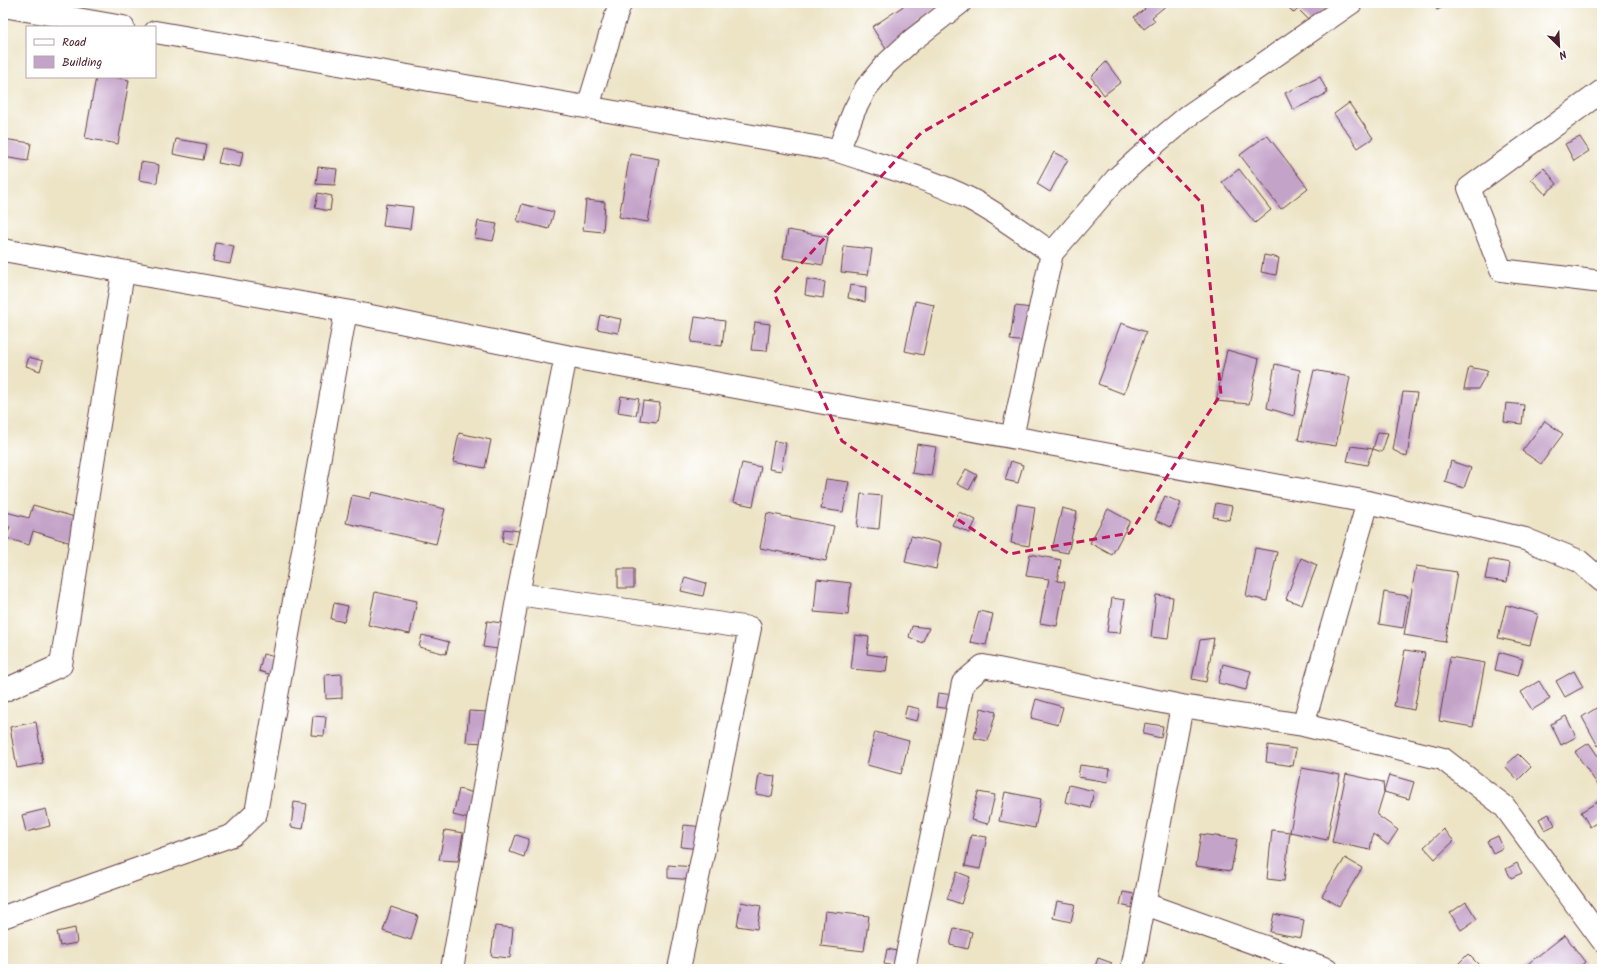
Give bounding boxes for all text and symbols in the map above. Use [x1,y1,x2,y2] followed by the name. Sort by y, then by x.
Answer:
[26,26,156,78] legend
[1539,26,1579,66] north arrow
[62,33,87,52] text: Road
[1556,45,1569,64] text: N
[62,53,102,72] text: Building

